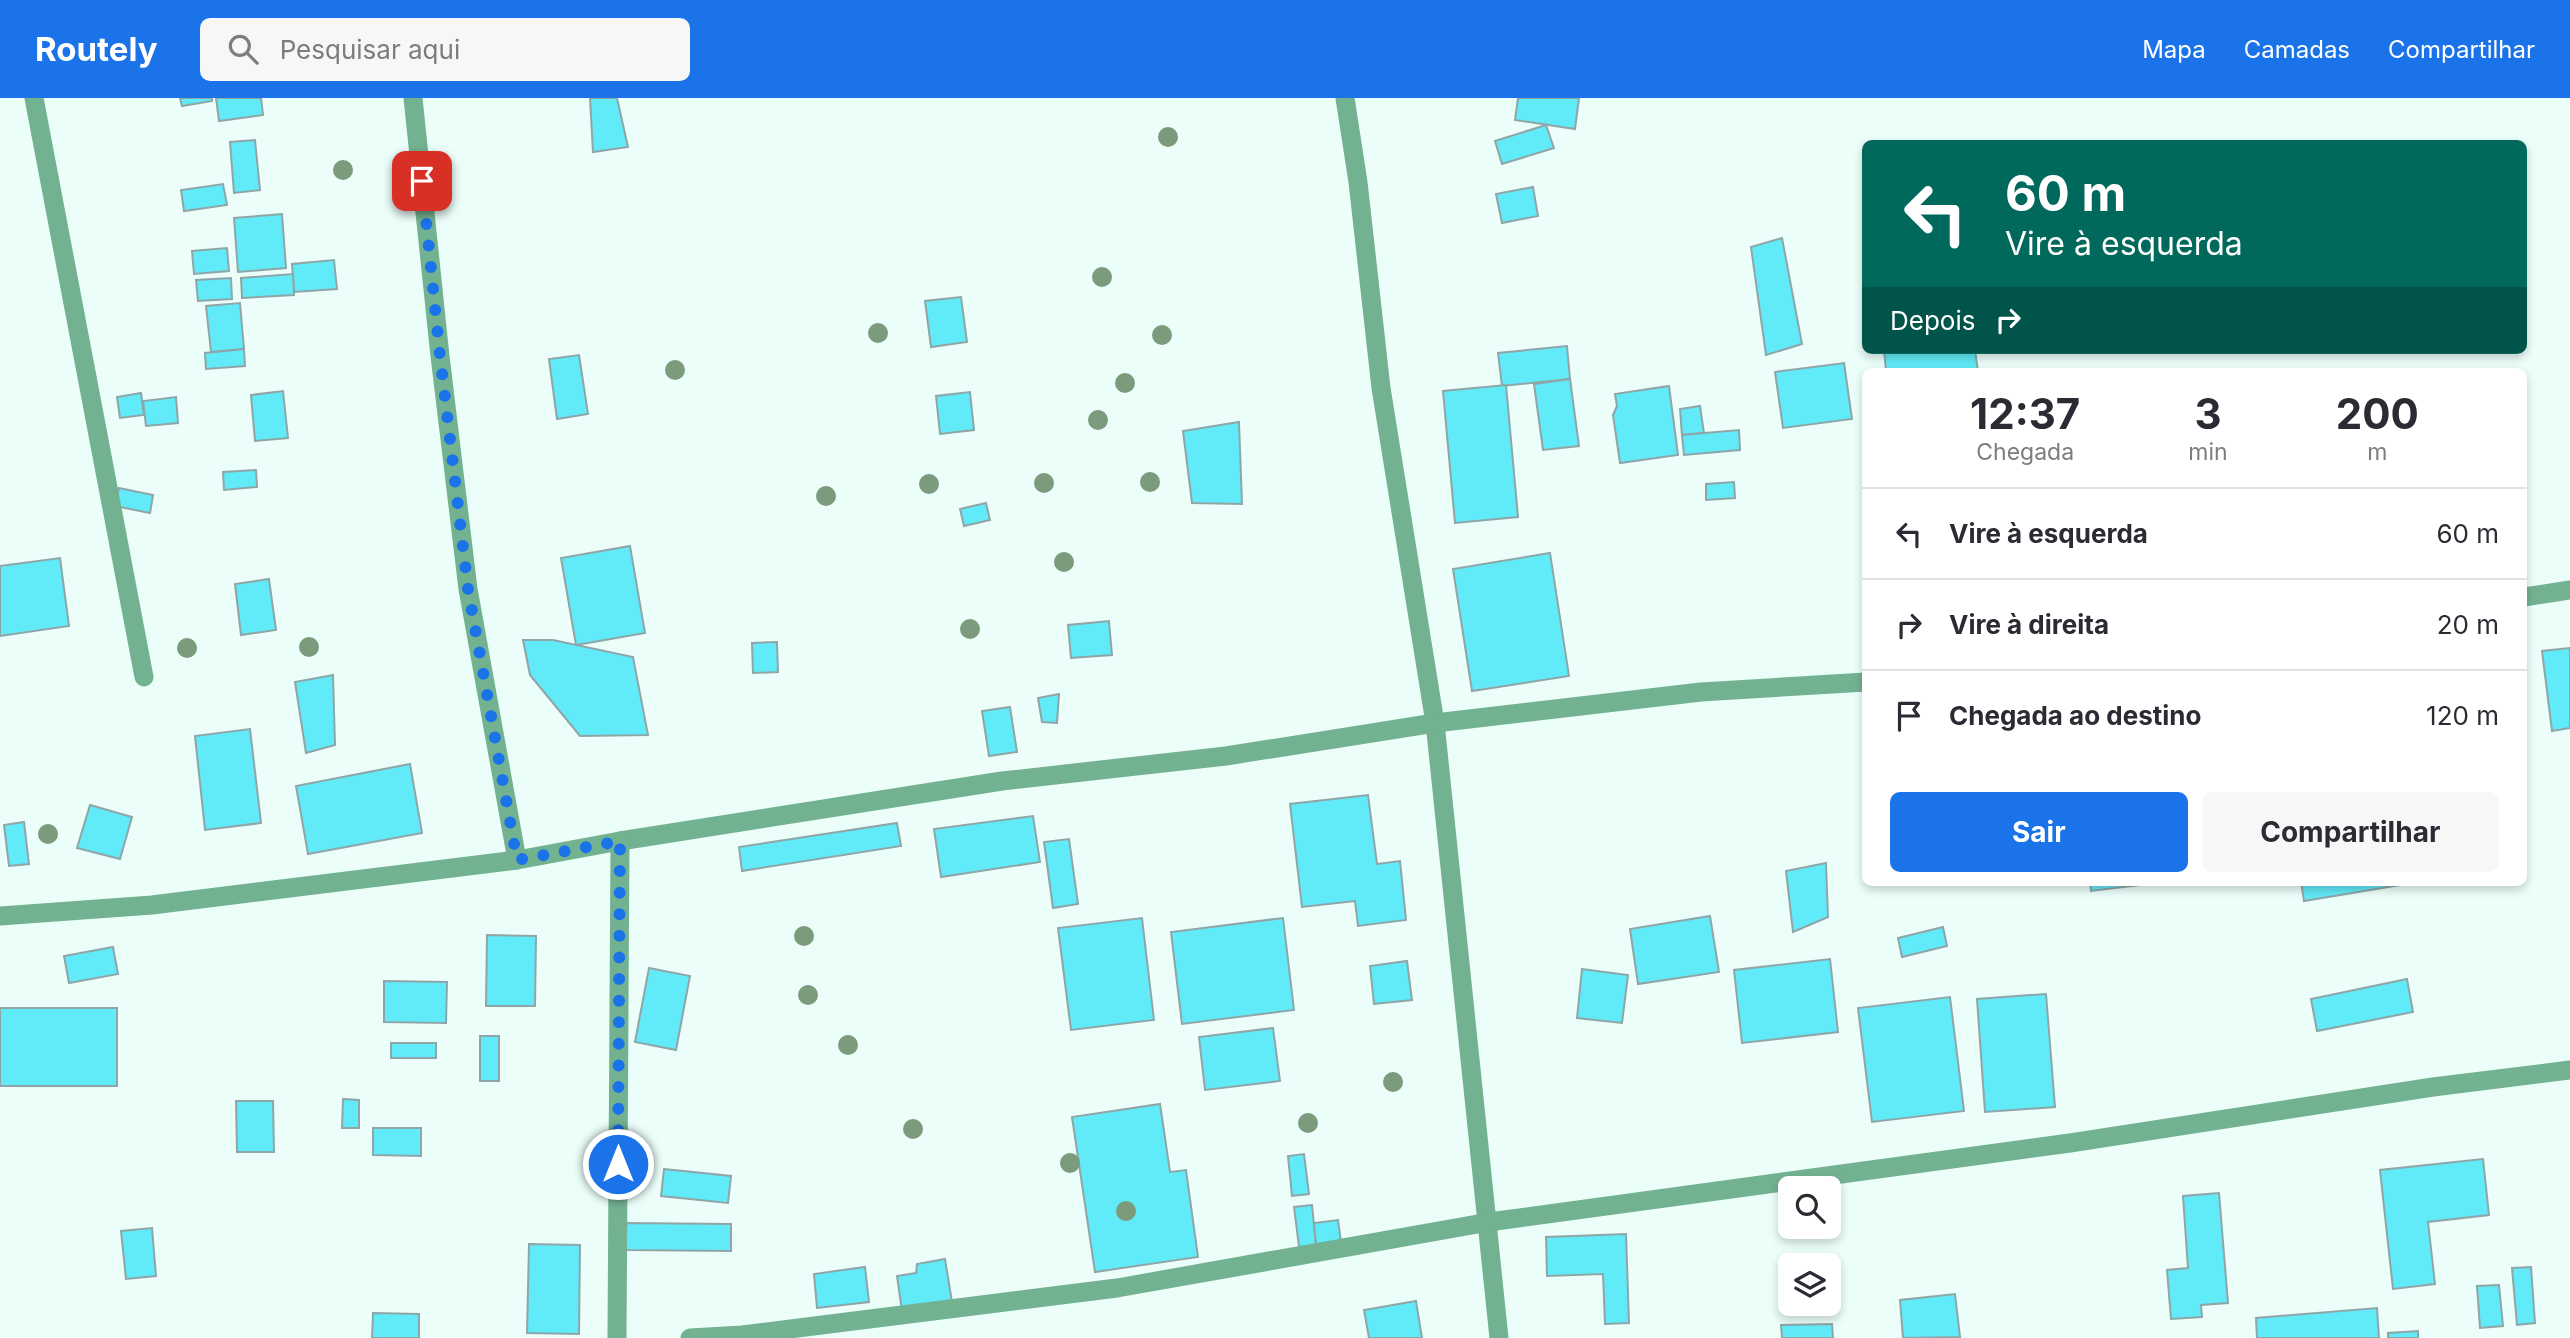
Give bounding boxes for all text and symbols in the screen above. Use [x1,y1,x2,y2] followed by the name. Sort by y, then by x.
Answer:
[200,18,690,81] search box
[35,29,158,69] text: Routely
[224,30,262,68] icon: search
[280,34,460,65] text: Pesquisar aqui
[2142,35,2206,64] text: Mapa
[2244,35,2350,64] text: Camadas
[2388,35,2535,64] text: Compartilhar
[392,151,452,211] pin
[403,162,441,200] icon: arrive
[2005,164,2126,223] text: 60 m
[1890,168,1981,259] icon: left
[2005,224,2243,263] text: Vire à esquerda
[1989,301,2027,339] icon: right
[1890,305,1975,336] text: Depois
[1970,388,2080,439] text: 12:37
[2194,388,2222,439] text: 3
[2336,388,2419,439] text: 200
[1976,438,2074,466] text: Chegada
[2188,438,2228,466] text: min
[2367,438,2387,466] text: m
[1890,515,1928,553] icon: left
[1949,518,2148,549] text: Vire à esquerda
[2436,518,2499,549] text: 60 m
[1890,606,1928,644] icon: right
[1949,609,2109,640] text: Vire à direita
[2437,609,2499,640] text: 20 m
[1890,697,1928,735] icon: arrive
[1949,700,2201,731] text: Chegada ao destino
[2426,700,2499,731] text: 120 m
[1890,792,2188,872] button: Sair
[2202,792,2499,872] button: Compartilhar
[581,1127,655,1201] position arrow
[1778,1176,1841,1316] map controls
[1778,1176,1841,1239] button: search
[1778,1253,1841,1316] button: layers

